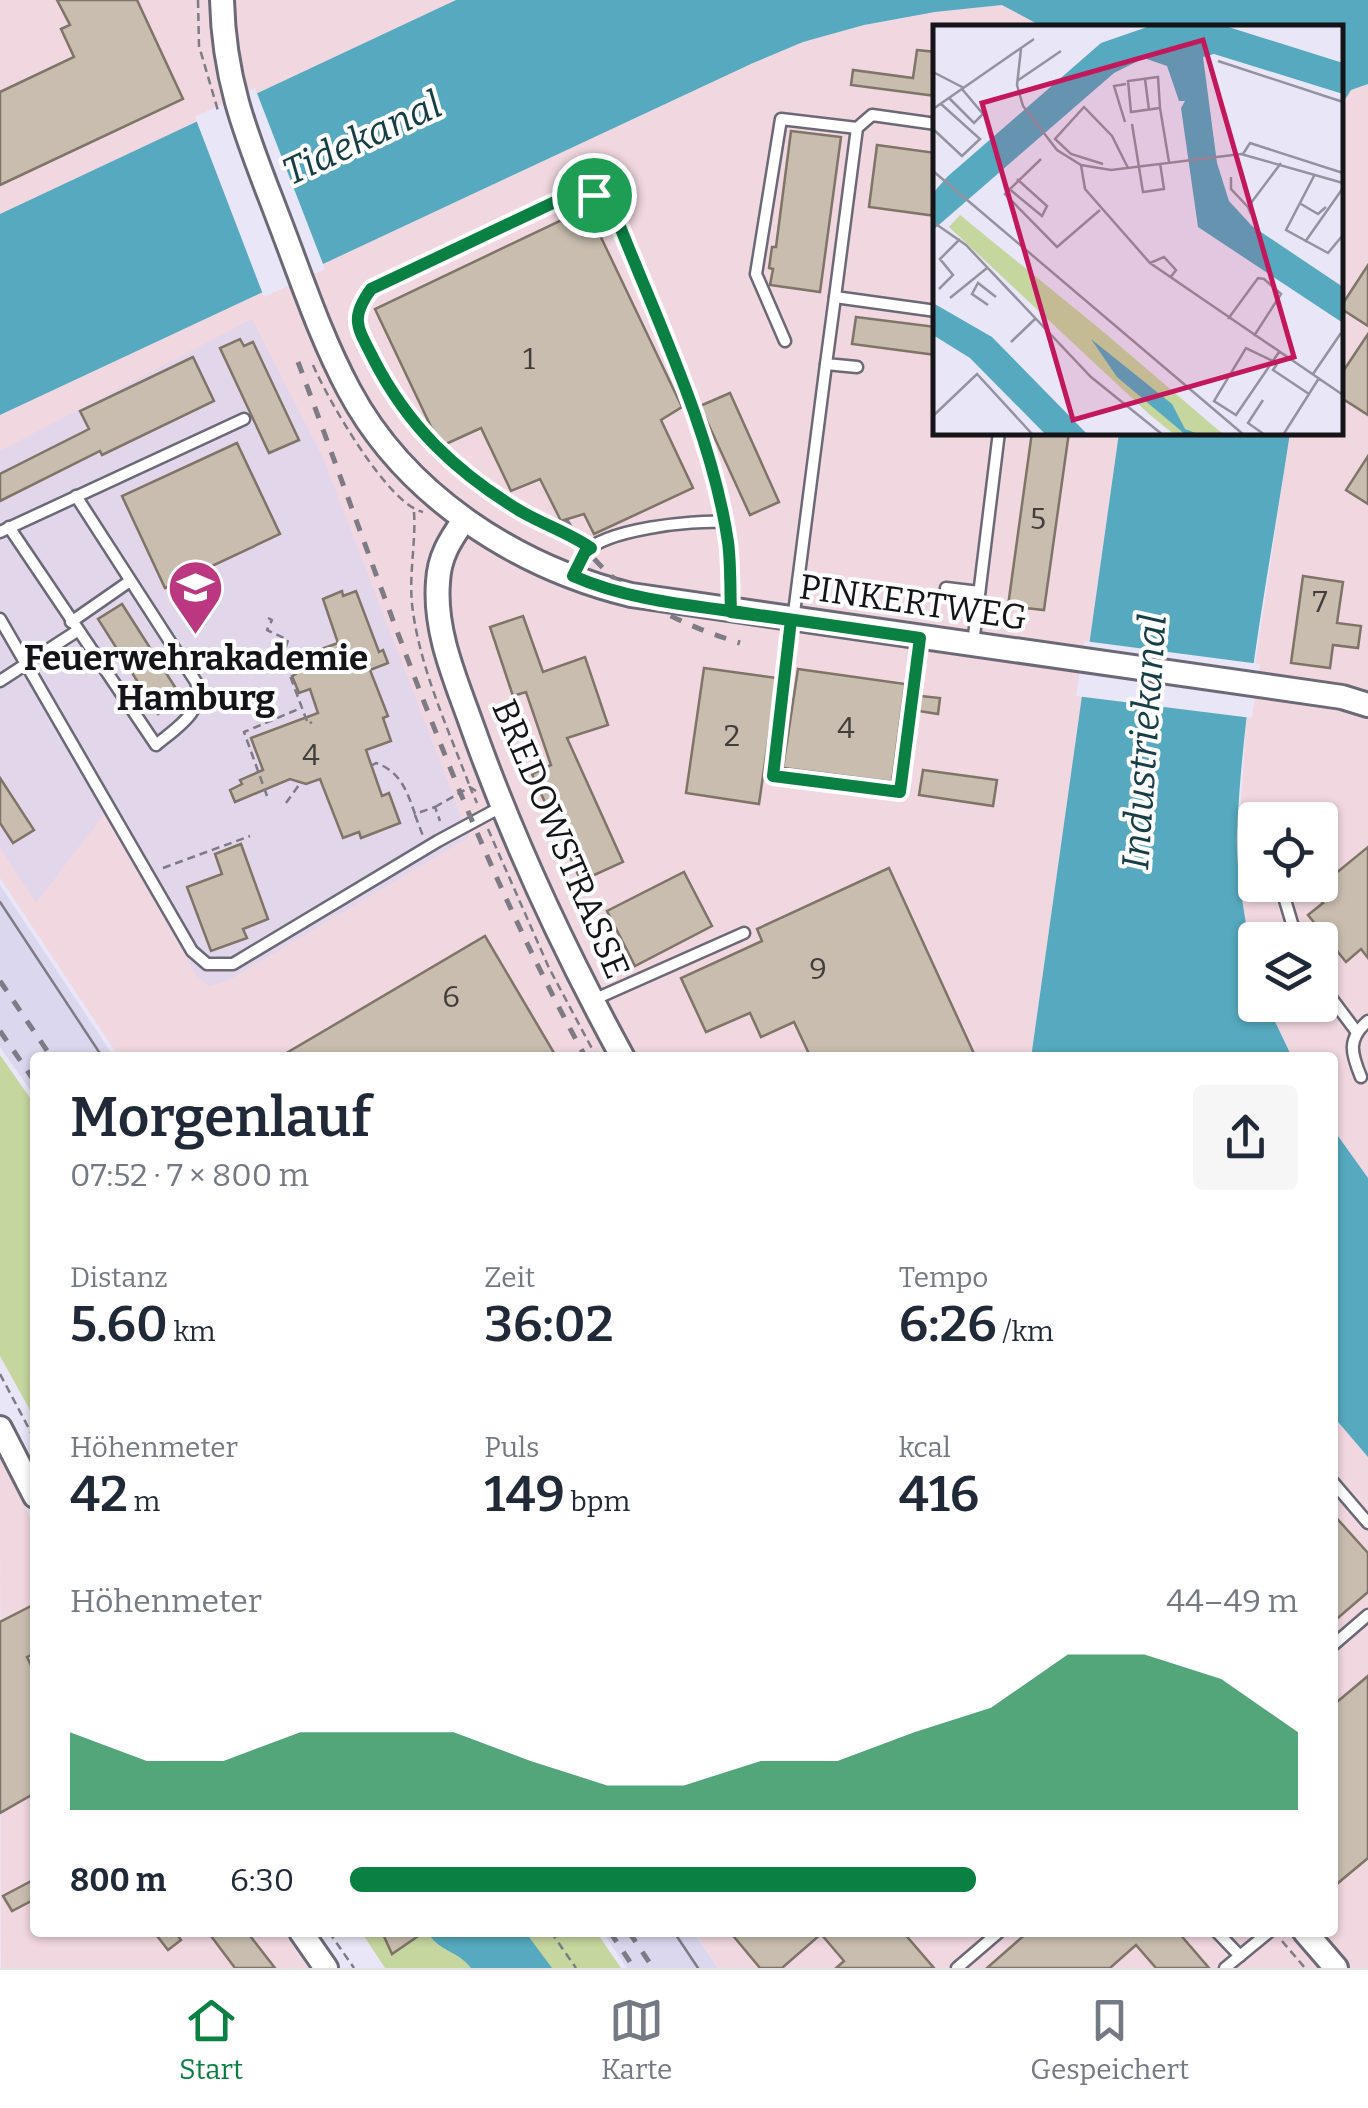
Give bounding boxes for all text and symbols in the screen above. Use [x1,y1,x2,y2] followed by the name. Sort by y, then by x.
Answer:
[933,25,1343,435] inset map
[275,81,449,195] water label: Tidekanal
[552,153,637,238] pin
[567,168,622,223] icon: arrive
[523,341,535,377] house number: 1
[1030,501,1046,537] house number: 5
[166,557,226,636] school or university icon: Feuerwehrakademie Hamburg
[797,565,1029,639] street label: PINKERTWEG
[1312,584,1328,620] house number: 7
[1112,613,1176,871] water label: Industriekanal
[24,637,368,719] place label: Feuerwehrakademie Hamburg
[483,693,639,985] street label: BREDOWSTRASSE
[837,710,855,746] house number: 4
[724,718,740,754] house number: 2
[302,737,320,773] house number: 4
[1238,802,1338,1022] map controls
[1238,802,1338,902] button: locate
[1238,922,1338,1022] button: layers
[809,951,827,987] house number: 9
[442,979,460,1015] house number: 6
[70,1085,371,1151] text: Morgenlauf
[1193,1085,1298,1190] button: share
[70,1156,309,1194] text: 07:52 · 7 × 800 m
[70,1261,168,1294] text: Distanz
[484,1261,535,1294] text: Zeit
[899,1261,988,1294] text: Tempo
[70,1294,168,1354] text: 5.60
[484,1294,614,1354] text: 36:02
[899,1294,997,1354] text: 6:26
[168,1315,216,1348] text: km
[997,1315,1054,1348] text: /km
[70,1431,238,1464] text: Höhenmeter
[484,1431,539,1464] text: Puls
[899,1431,951,1464] text: kcal
[70,1464,128,1524] text: 42
[484,1464,565,1524] text: 149
[899,1464,979,1524] text: 416
[128,1485,160,1518] text: m
[565,1485,630,1518] text: bpm
[70,1582,262,1620] text: Höhenmeter
[1166,1582,1298,1620] text: 44–49 m
[70,1861,166,1899] text: 800 m
[230,1861,294,1899] text: 6:30
[179,1993,243,2086] tab: Start
[601,1993,672,2086] tab: Karte
[1030,1993,1189,2086] tab: Gespeichert

